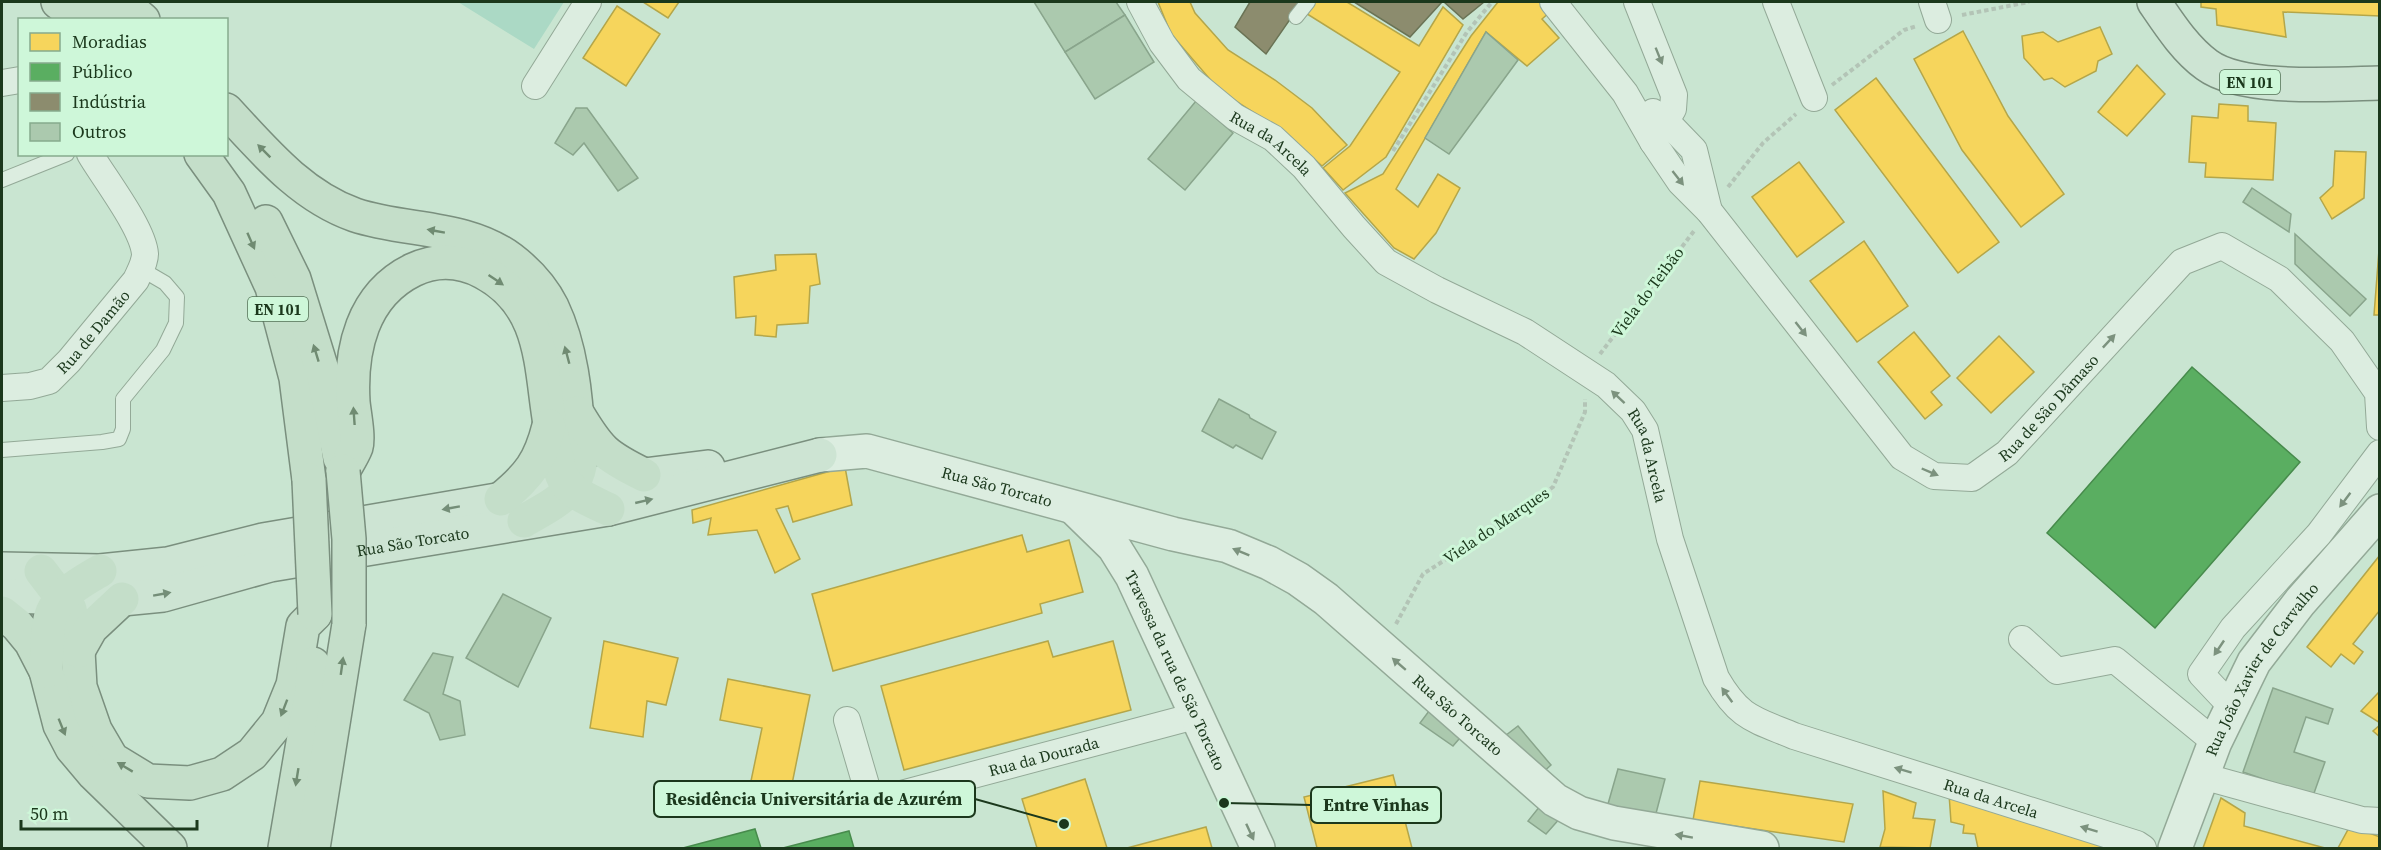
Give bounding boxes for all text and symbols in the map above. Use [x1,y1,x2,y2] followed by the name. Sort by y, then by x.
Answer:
[18,18,228,156] legend
[72,29,147,54] text: Moradias
[1654,47,1664,65] one-way arrow
[72,59,133,84] text: Público
[2220,70,2280,94] road number: EN 101
[72,89,147,114] text: Indústria
[1226,105,1318,181] street label: Rua da Arcela
[72,119,126,144] text: Outros
[257,143,271,158] one-way arrow
[1672,170,1684,186] one-way arrow
[426,226,445,235] one-way arrow
[247,232,256,250] one-way arrow
[1606,242,1689,342] street label: Viela do Teibão
[487,274,503,286] one-way arrow
[52,285,135,378] street label: Rua de Damão
[248,297,308,321] road number: EN 101
[1795,321,1808,337] one-way arrow
[2102,335,2116,349] one-way arrow
[311,343,320,361] one-way arrow
[562,346,571,364] one-way arrow
[1994,349,2104,467] street label: Rua de São Dâmaso
[1611,390,1626,404] one-way arrow
[1623,404,1672,505] street label: Rua da Arcela
[349,407,359,426] one-way arrow
[939,461,1055,512] street label: Rua São Torcato
[1922,467,1940,477] one-way arrow
[1439,481,1553,569] street label: Viela do Marques
[2339,492,2351,507] one-way arrow
[634,496,653,505] one-way arrow
[441,504,460,513] one-way arrow
[355,521,471,562] street label: Rua São Torcato
[1232,547,1250,556] one-way arrow
[1120,566,1232,774] street label: Travessa da rua de São Torcato
[2200,577,2324,759] street label: Rua João Xavier de Carvalho
[153,589,172,598] one-way arrow
[2213,640,2225,656] one-way arrow
[338,657,347,676] one-way arrow
[1392,658,1407,671] one-way arrow
[1408,669,1508,761] street label: Rua São Torcato
[1721,687,1733,703] one-way arrow
[279,699,289,717] one-way arrow
[57,718,67,736] one-way arrow
[986,731,1102,781] street label: Rua da Dourada
[117,761,134,772] one-way arrow
[1894,765,1912,775] one-way arrow
[293,767,302,786] one-way arrow
[1941,773,2042,824] street label: Rua da Arcela
[654,781,975,817] callout: Residência Universitária de Azurém
[666,786,962,811] text: Residência Universitária de Azurém
[1311,787,1441,823] callout: Entre Vinhas
[1323,792,1429,817] text: Entre Vinhas
[21,793,196,831] scale bar
[30,801,68,826] text: 50 m
[1245,823,1254,840] one-way arrow
[2080,823,2098,833] one-way arrow
[1674,831,1693,840] one-way arrow

